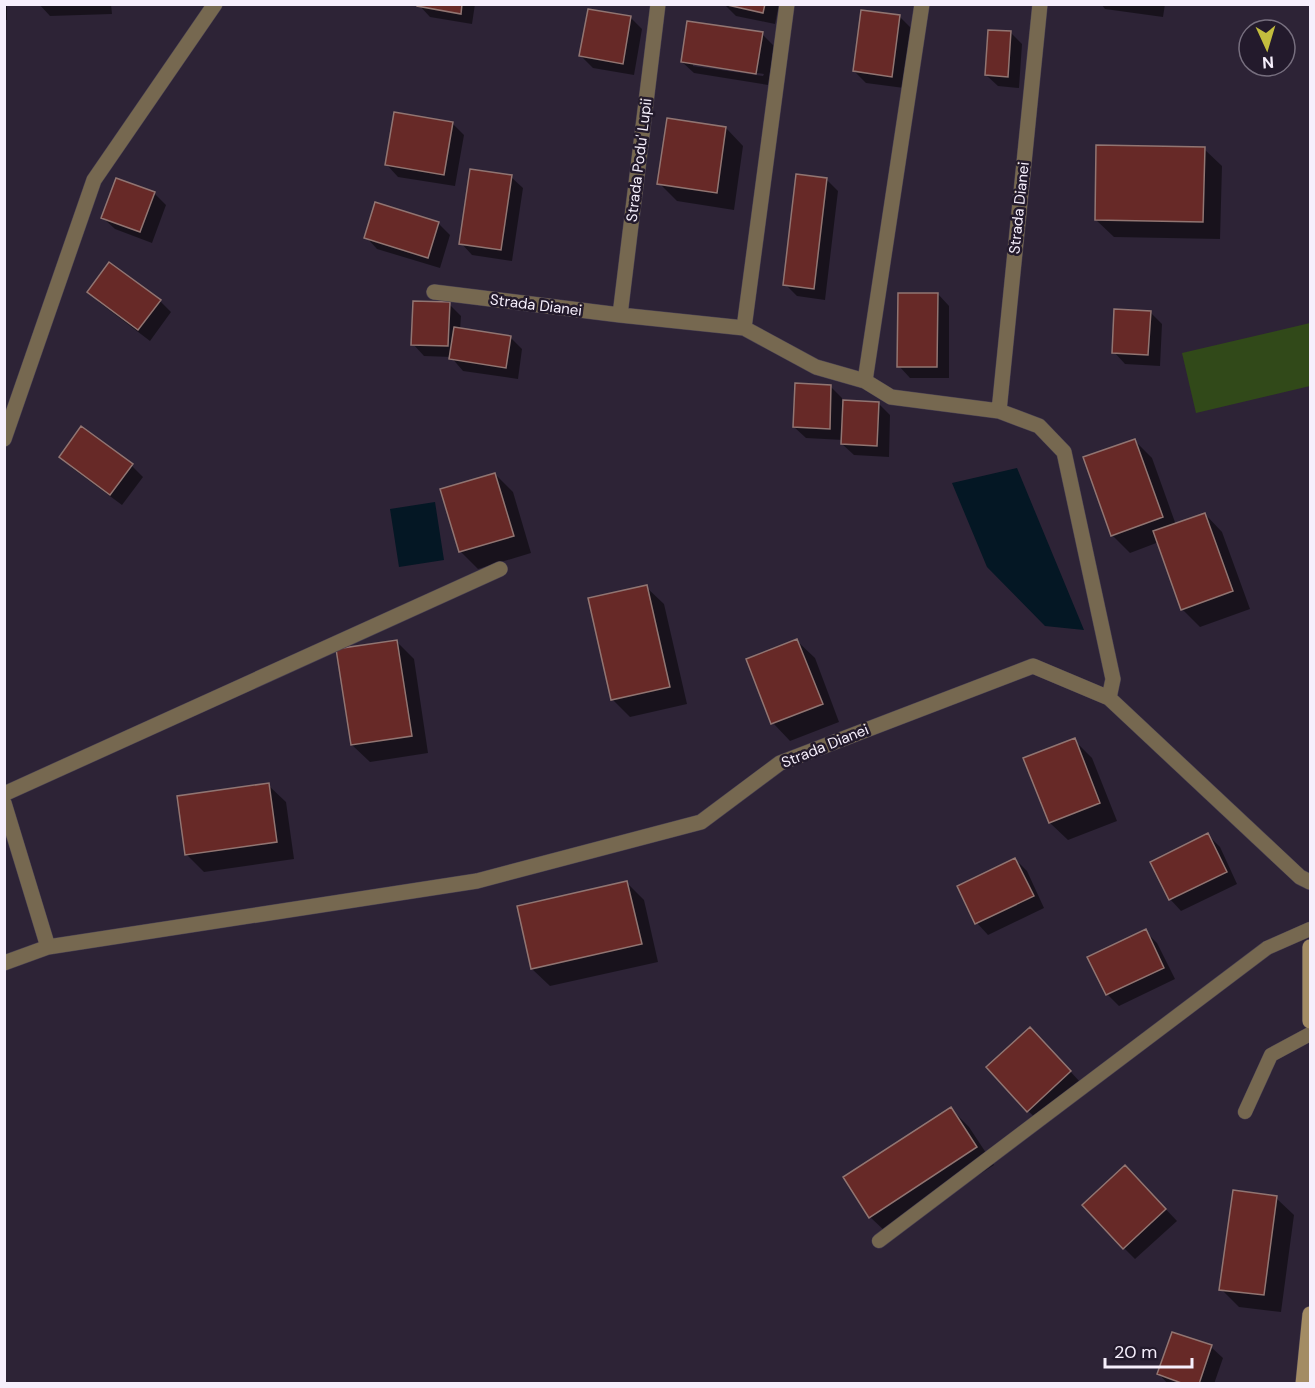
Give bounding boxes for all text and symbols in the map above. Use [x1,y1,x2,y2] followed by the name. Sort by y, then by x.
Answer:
[1237,18,1297,78] north arrow
[1261,52,1275,73] text: N
[621,97,657,223] street label: Strada Podu' Lupii
[1004,161,1034,255] street label: Strada Dianei
[489,289,583,321] street label: Strada Dianei
[778,719,872,773] street label: Strada Dianei
[1105,1331,1192,1369] scale bar
[1114,1340,1157,1364] text: 20 m

